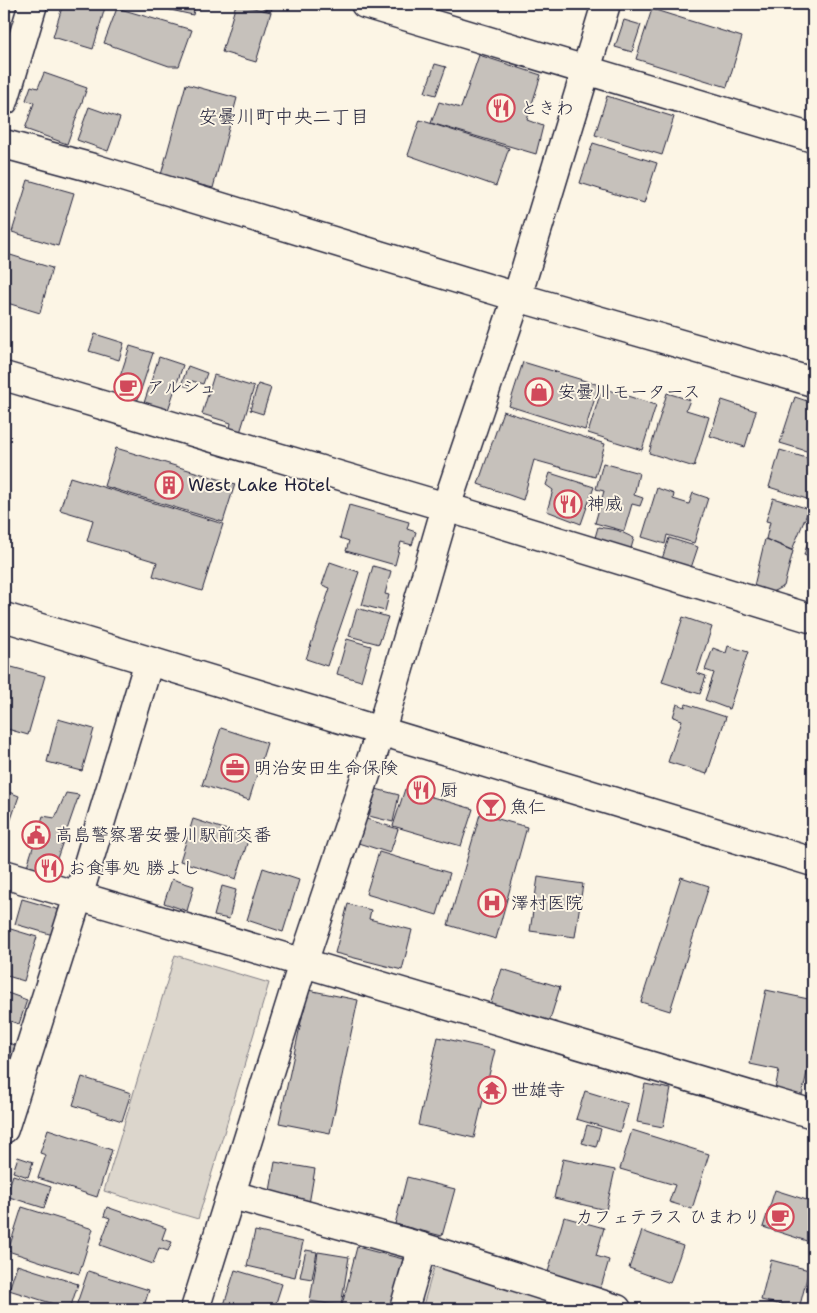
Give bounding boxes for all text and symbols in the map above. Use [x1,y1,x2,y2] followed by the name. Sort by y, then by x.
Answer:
[486,93,516,123] restaurant icon: ときわ
[520,96,574,120] place label: ときわ
[198,104,370,129] district label: 安曇川町中央二丁目
[113,372,143,402] cafe icon: アルシュ
[147,375,217,399] place label: アルシュ
[524,377,554,407] shop icon: 安曇川モータース
[558,380,701,404] place label: 安曇川モータース
[154,470,184,500] building icon: West Lake Hotel
[188,473,331,497] place label: West Lake Hotel
[553,489,583,519] restaurant icon: 神威
[587,492,623,516] place label: 神威
[220,753,250,783] office icon: 明治安田生命保険
[254,756,398,780] place label: 明治安田生命保険
[406,775,436,805] restaurant icon: 厨
[440,778,458,802] place label: 厨
[476,792,506,822] bar icon: 魚仁
[510,795,546,819] place label: 魚仁
[21,820,51,850] public building icon: 高島警察署安曇川駅前交番
[55,823,271,847] place label: 高島警察署安曇川駅前交番
[34,853,64,883] restaurant icon: お食事処 勝よし
[68,856,200,880] place label: お食事処 勝よし
[477,888,507,918] hospital icon: 澤村医院
[511,891,583,915] place label: 澤村医院
[477,1075,507,1105] temple icon: 世雄寺
[511,1078,565,1102] place label: 世雄寺
[765,1202,795,1232] cafe icon: カフェテラス ひまわり
[576,1205,761,1229] place label: カフェテラス ひまわり

